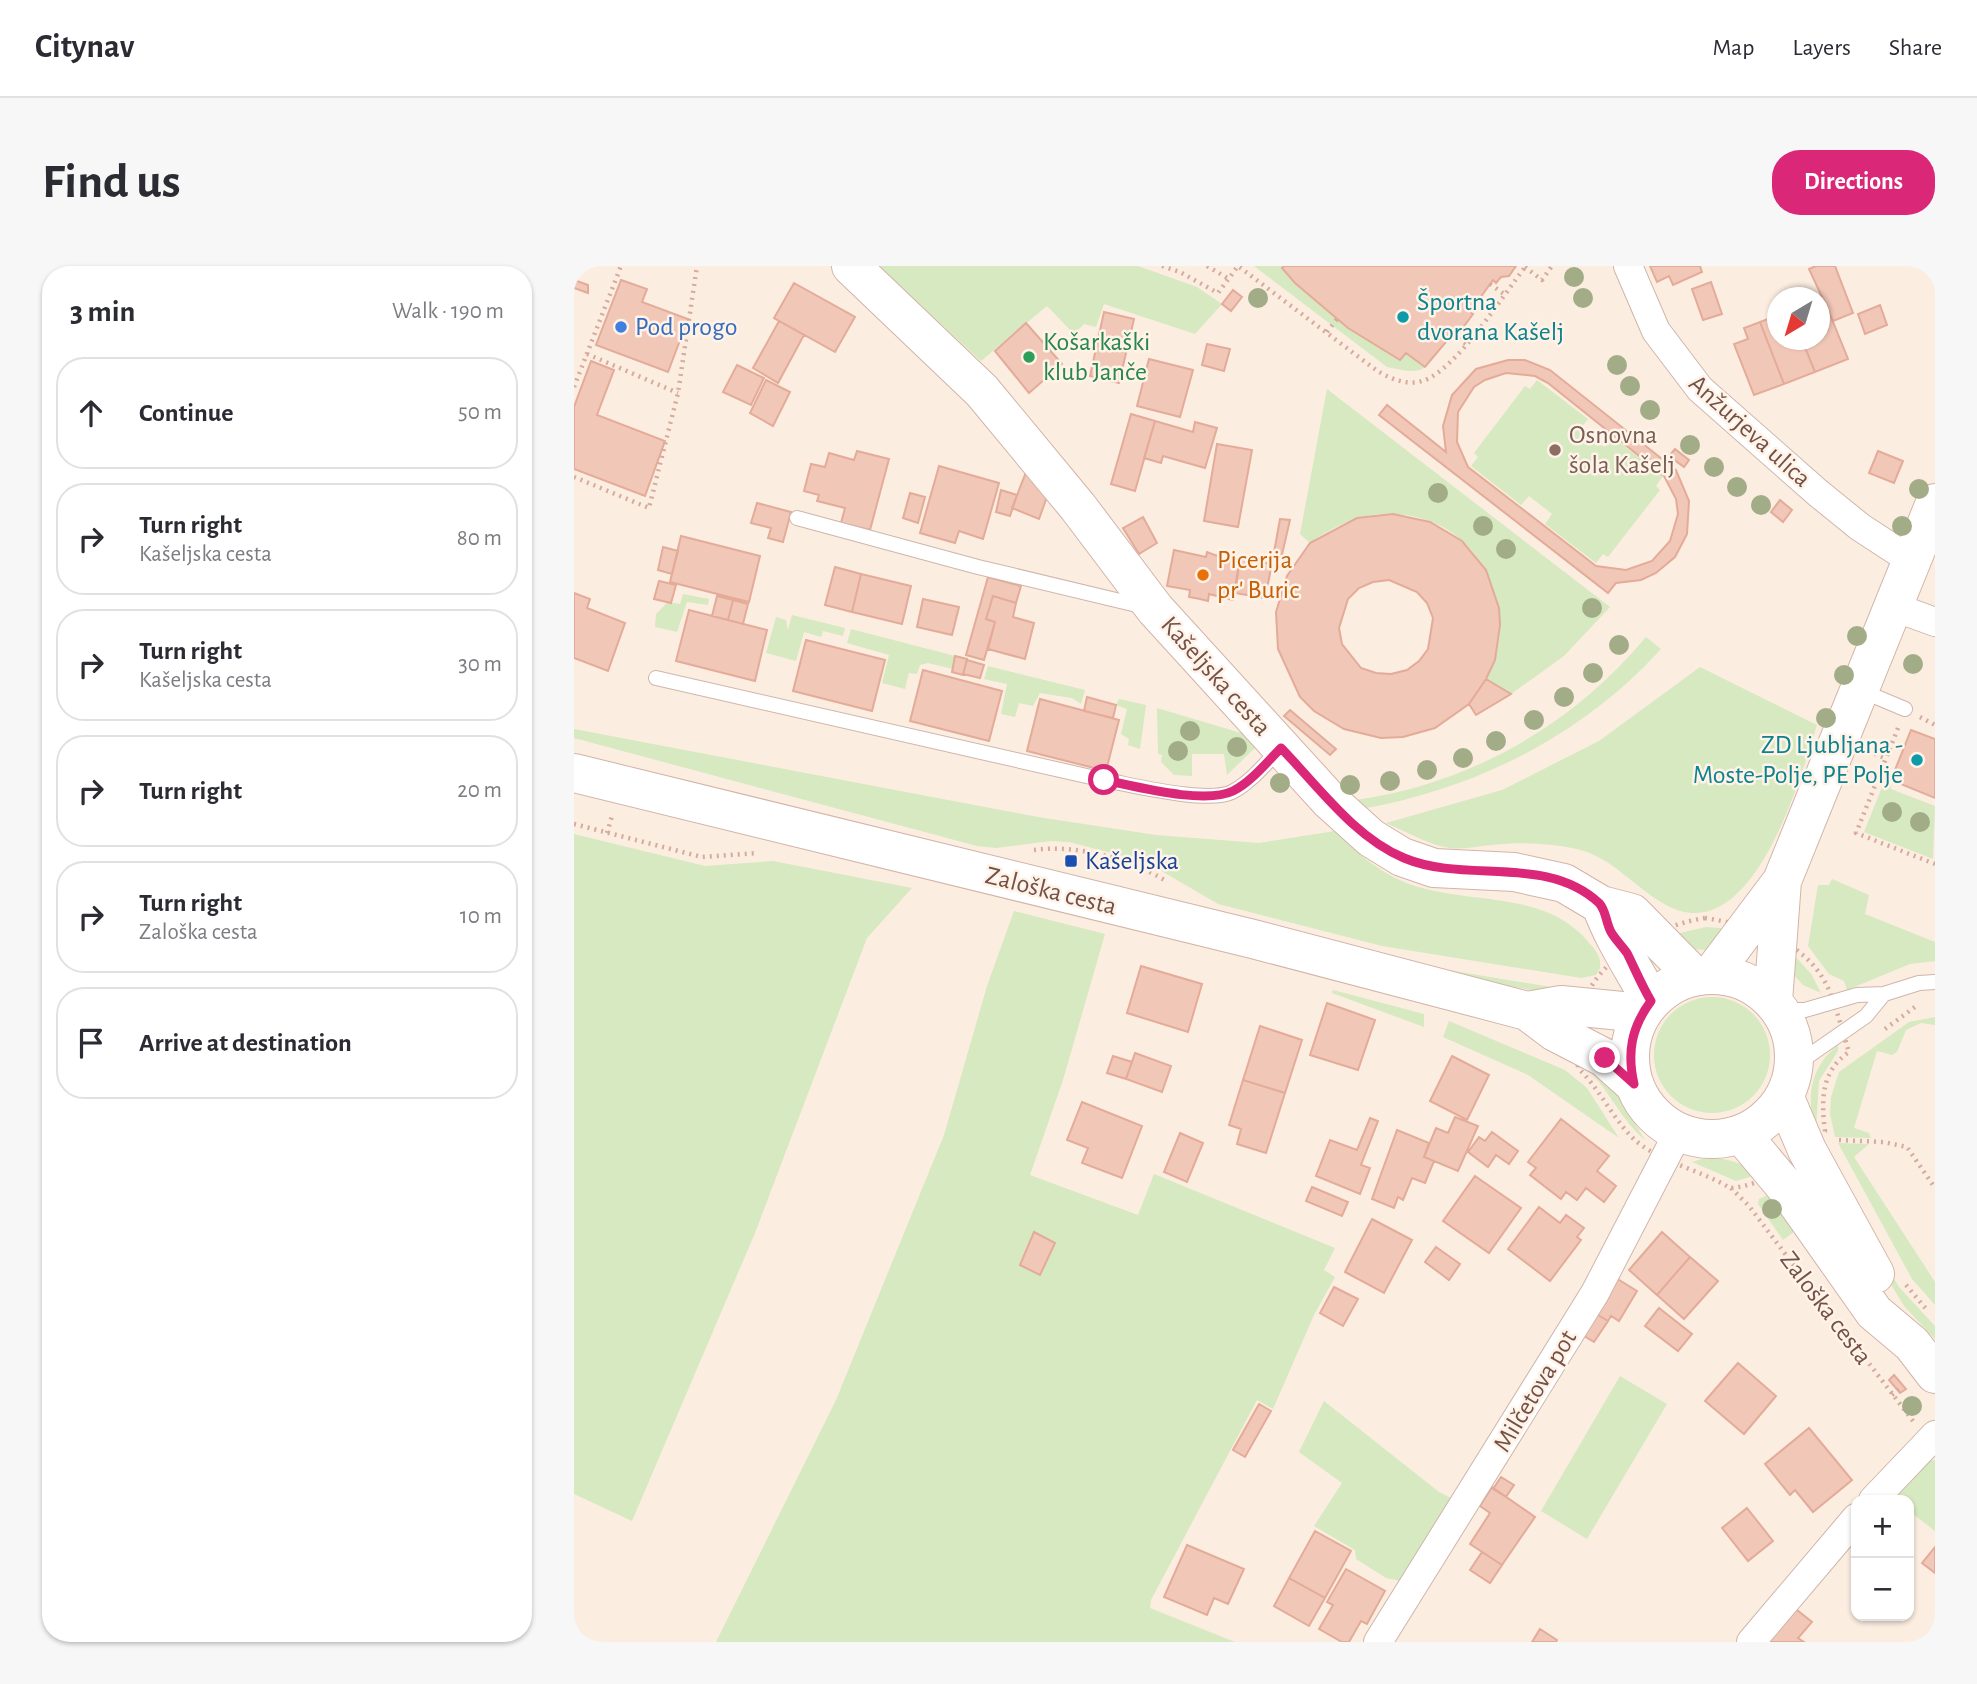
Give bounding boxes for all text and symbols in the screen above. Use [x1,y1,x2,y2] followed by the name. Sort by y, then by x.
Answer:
[35,31,134,64] text: Citynav
[1712,36,1754,60] text: Map
[1792,36,1851,60] text: Layers
[1889,36,1942,60] text: Share
[1772,150,1935,215] button: Directions
[42,158,181,207] text: Find us
[1767,287,1830,350] north arrow
[1417,288,1564,345] place label: Športna dvorana Kašelj
[70,297,135,327] text: 3 min
[392,300,504,323] text: Walk · 190 m
[1395,309,1411,325] marker: Športna dvorana Kašelj
[635,314,738,340] place label: Pod progo
[613,319,629,335] marker: Pod progo
[1043,329,1150,385] place label: Košarkaški klub Janče
[1021,349,1037,365] marker: Košarkaški klub Janče
[1684,370,1816,492] street label: Anžurjeva ulica
[72,394,110,432] icon: ahead
[139,400,234,426] text: Continue
[458,401,502,424] text: 50 m
[1569,422,1675,478] place label: Osnovna šola Kašelj
[1547,442,1563,458] marker: Osnovna šola Kašelj
[139,512,242,538] text: Turn right
[72,520,110,558] icon: right
[457,527,502,550] text: 80 m
[139,543,272,566] text: Kašeljska cesta
[1217,547,1299,603] place label: Picerija pr' Buric
[1195,567,1211,583] marker: Picerija pr' Buric
[1156,612,1276,740] street label: Kašeljska cesta
[139,638,242,664] text: Turn right
[72,646,110,684] icon: right
[458,653,502,676] text: 30 m
[139,669,272,692] text: Kašeljska cesta
[1693,732,1903,788] place label: ZD Ljubljana - Moste-Polje, PE Polje
[1909,752,1925,768] marker: ZD Ljubljana - Moste-Polje, PE Polje
[1088,764,1119,795] route start
[72,772,110,810] icon: right
[139,778,242,804] text: Turn right
[457,779,502,802] text: 20 m
[1085,848,1179,874] place label: Kašeljska
[1063,853,1079,869] marker: Kašeljska
[983,862,1119,920] street label: Zaloška cesta
[139,890,242,916] text: Turn right
[72,898,110,936] icon: right
[460,905,502,928] text: 10 m
[139,921,258,944] text: Zaloška cesta
[72,1024,110,1062] icon: arrive
[139,1030,352,1056] text: Arrive at destination
[1589,1042,1620,1073] route end
[1775,1247,1877,1369] street label: Zaloška cesta
[1489,1326,1581,1456] street label: Milčetova pot
[1851,1495,1914,1621] map controls
[1851,1495,1914,1558] button: +
[1851,1558,1914,1621] button: −

